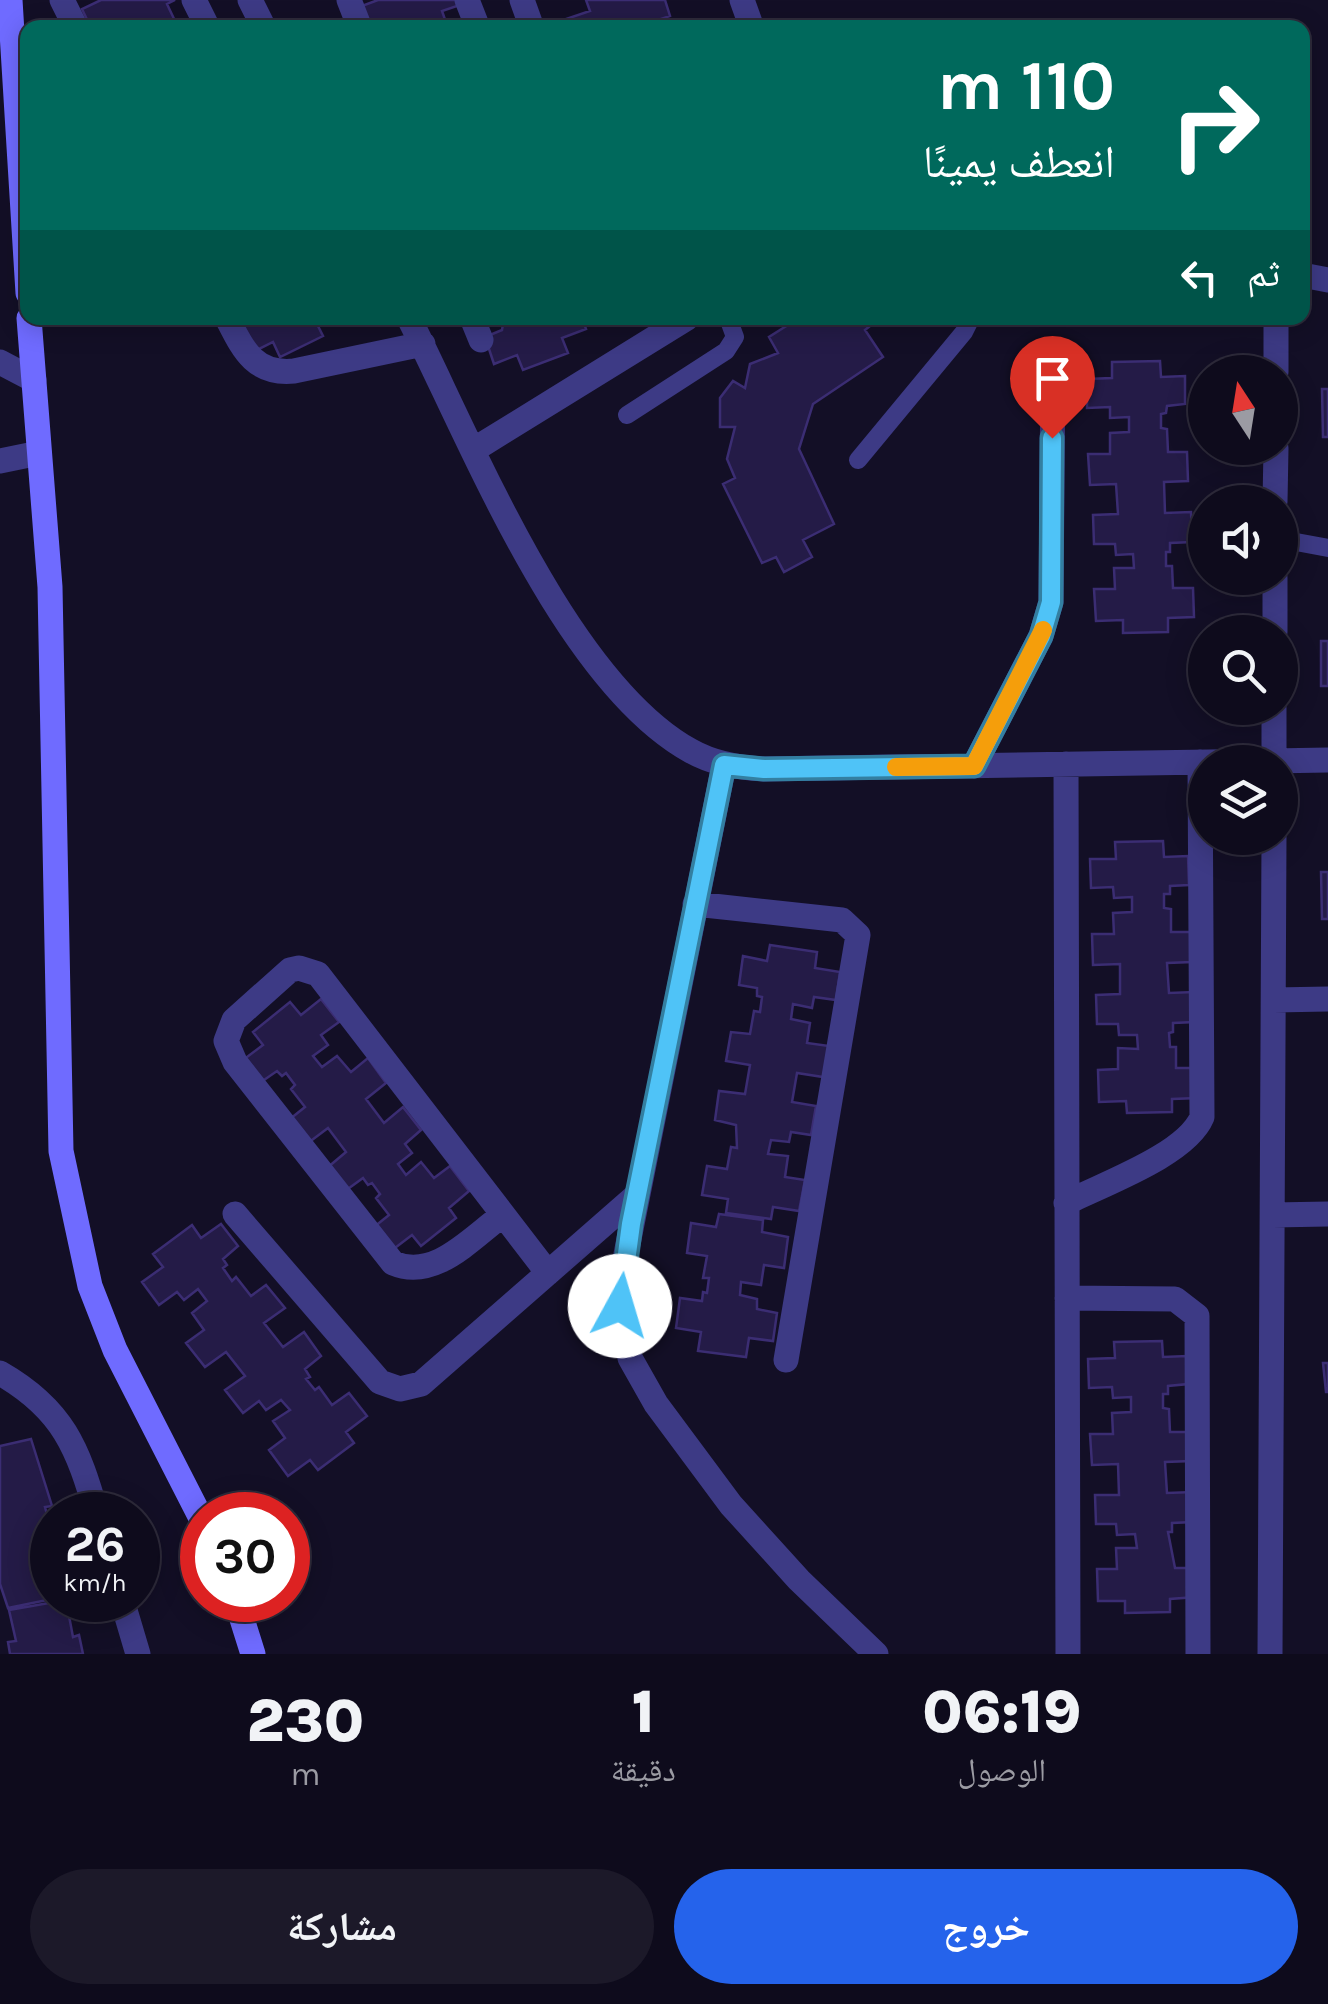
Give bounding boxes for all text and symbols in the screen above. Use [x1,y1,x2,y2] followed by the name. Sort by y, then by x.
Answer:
[937,45,1115,127] text: 110 m
[1150,60,1280,190] icon: right
[923,136,1115,188] text: انعطف يمينًا
[1172,250,1227,305] icon: left
[1247,251,1280,296] text: ثم
[1010,336,1095,439] pin
[1025,351,1080,406] icon: arrive
[1188,355,1298,465] north arrow
[1188,355,1298,855] map controls
[1188,485,1298,595] button: sound
[1188,615,1298,725] button: search
[1188,745,1298,855] button: layers
[568,1254,672,1358] position arrow
[180,1492,310,1622] speed limit sign: 30
[65,1515,125,1574] text: 26
[63,1568,127,1597] text: km/h
[632,1677,655,1747] text: 1
[922,1677,1081,1747] text: 06:19
[247,1686,364,1756] text: 230
[611,1752,676,1789] text: دقيقة
[958,1752,1046,1789] text: الوصول
[290,1756,320,1793] text: m
[30,1869,654,1984] button: مشاركة
[674,1869,1298,1984] button: خروج

